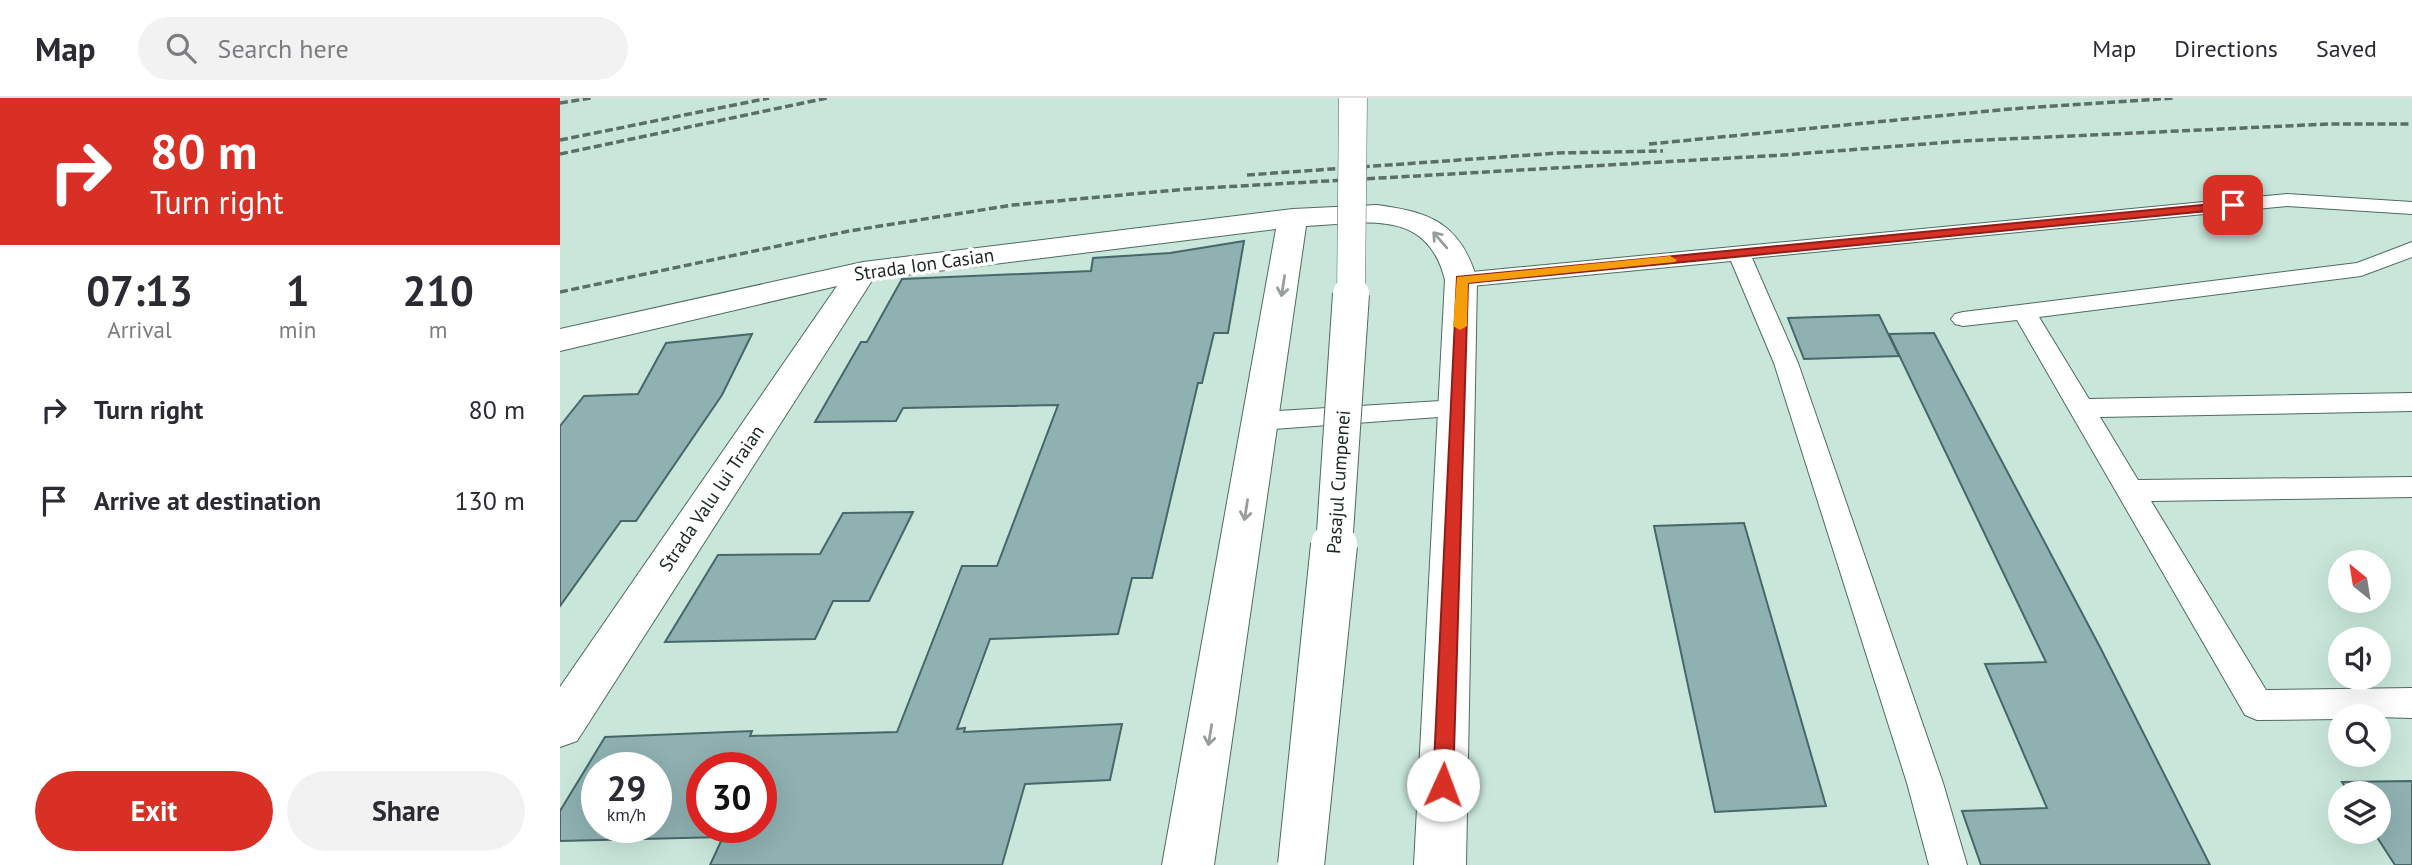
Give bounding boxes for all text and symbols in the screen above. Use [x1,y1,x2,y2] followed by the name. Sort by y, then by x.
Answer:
[138,17,628,80] search box
[35,27,96,70] text: Map
[162,29,200,67] icon: search
[218,32,349,65] text: Search here
[2092,33,2136,64] text: Map
[2174,33,2278,64] text: Directions
[2316,33,2377,64] text: Saved
[150,119,257,183] text: 80 m
[35,126,126,217] icon: right
[2203,175,2263,235] pin
[150,181,284,223] text: Turn right
[2214,186,2252,224] icon: arrive
[1432,231,1448,249] one-way arrow
[852,242,996,286] street label: Strada Ion Casian
[86,263,193,318] text: 07:13
[286,263,309,318] text: 1
[402,263,474,318] text: 210
[1276,274,1289,297] one-way arrow
[107,315,172,344] text: Arrival
[279,315,316,344] text: min
[429,315,447,344] text: m
[35,391,73,429] icon: right
[94,393,203,426] text: Turn right
[469,393,525,426] text: 80 m
[1321,409,1355,555] street label: Pasajul Cumpenei
[653,420,769,576] street label: Strada Valu lui Traian
[35,482,73,520] icon: arrive
[94,484,321,517] text: Arrive at destination
[454,484,525,517] text: 130 m
[1239,498,1252,521] one-way arrow
[2328,550,2390,612] north arrow
[2328,550,2391,844] map controls
[2328,627,2391,690] button: sound
[2328,704,2391,767] button: search
[1203,723,1216,746] one-way arrow
[1406,748,1480,822] position arrow
[686,752,777,843] speed limit sign: 30
[607,765,646,811] text: 29
[35,771,273,851] button: Exit
[287,771,525,851] button: Share
[2328,781,2391,844] button: layers
[607,803,646,826] text: km/h

